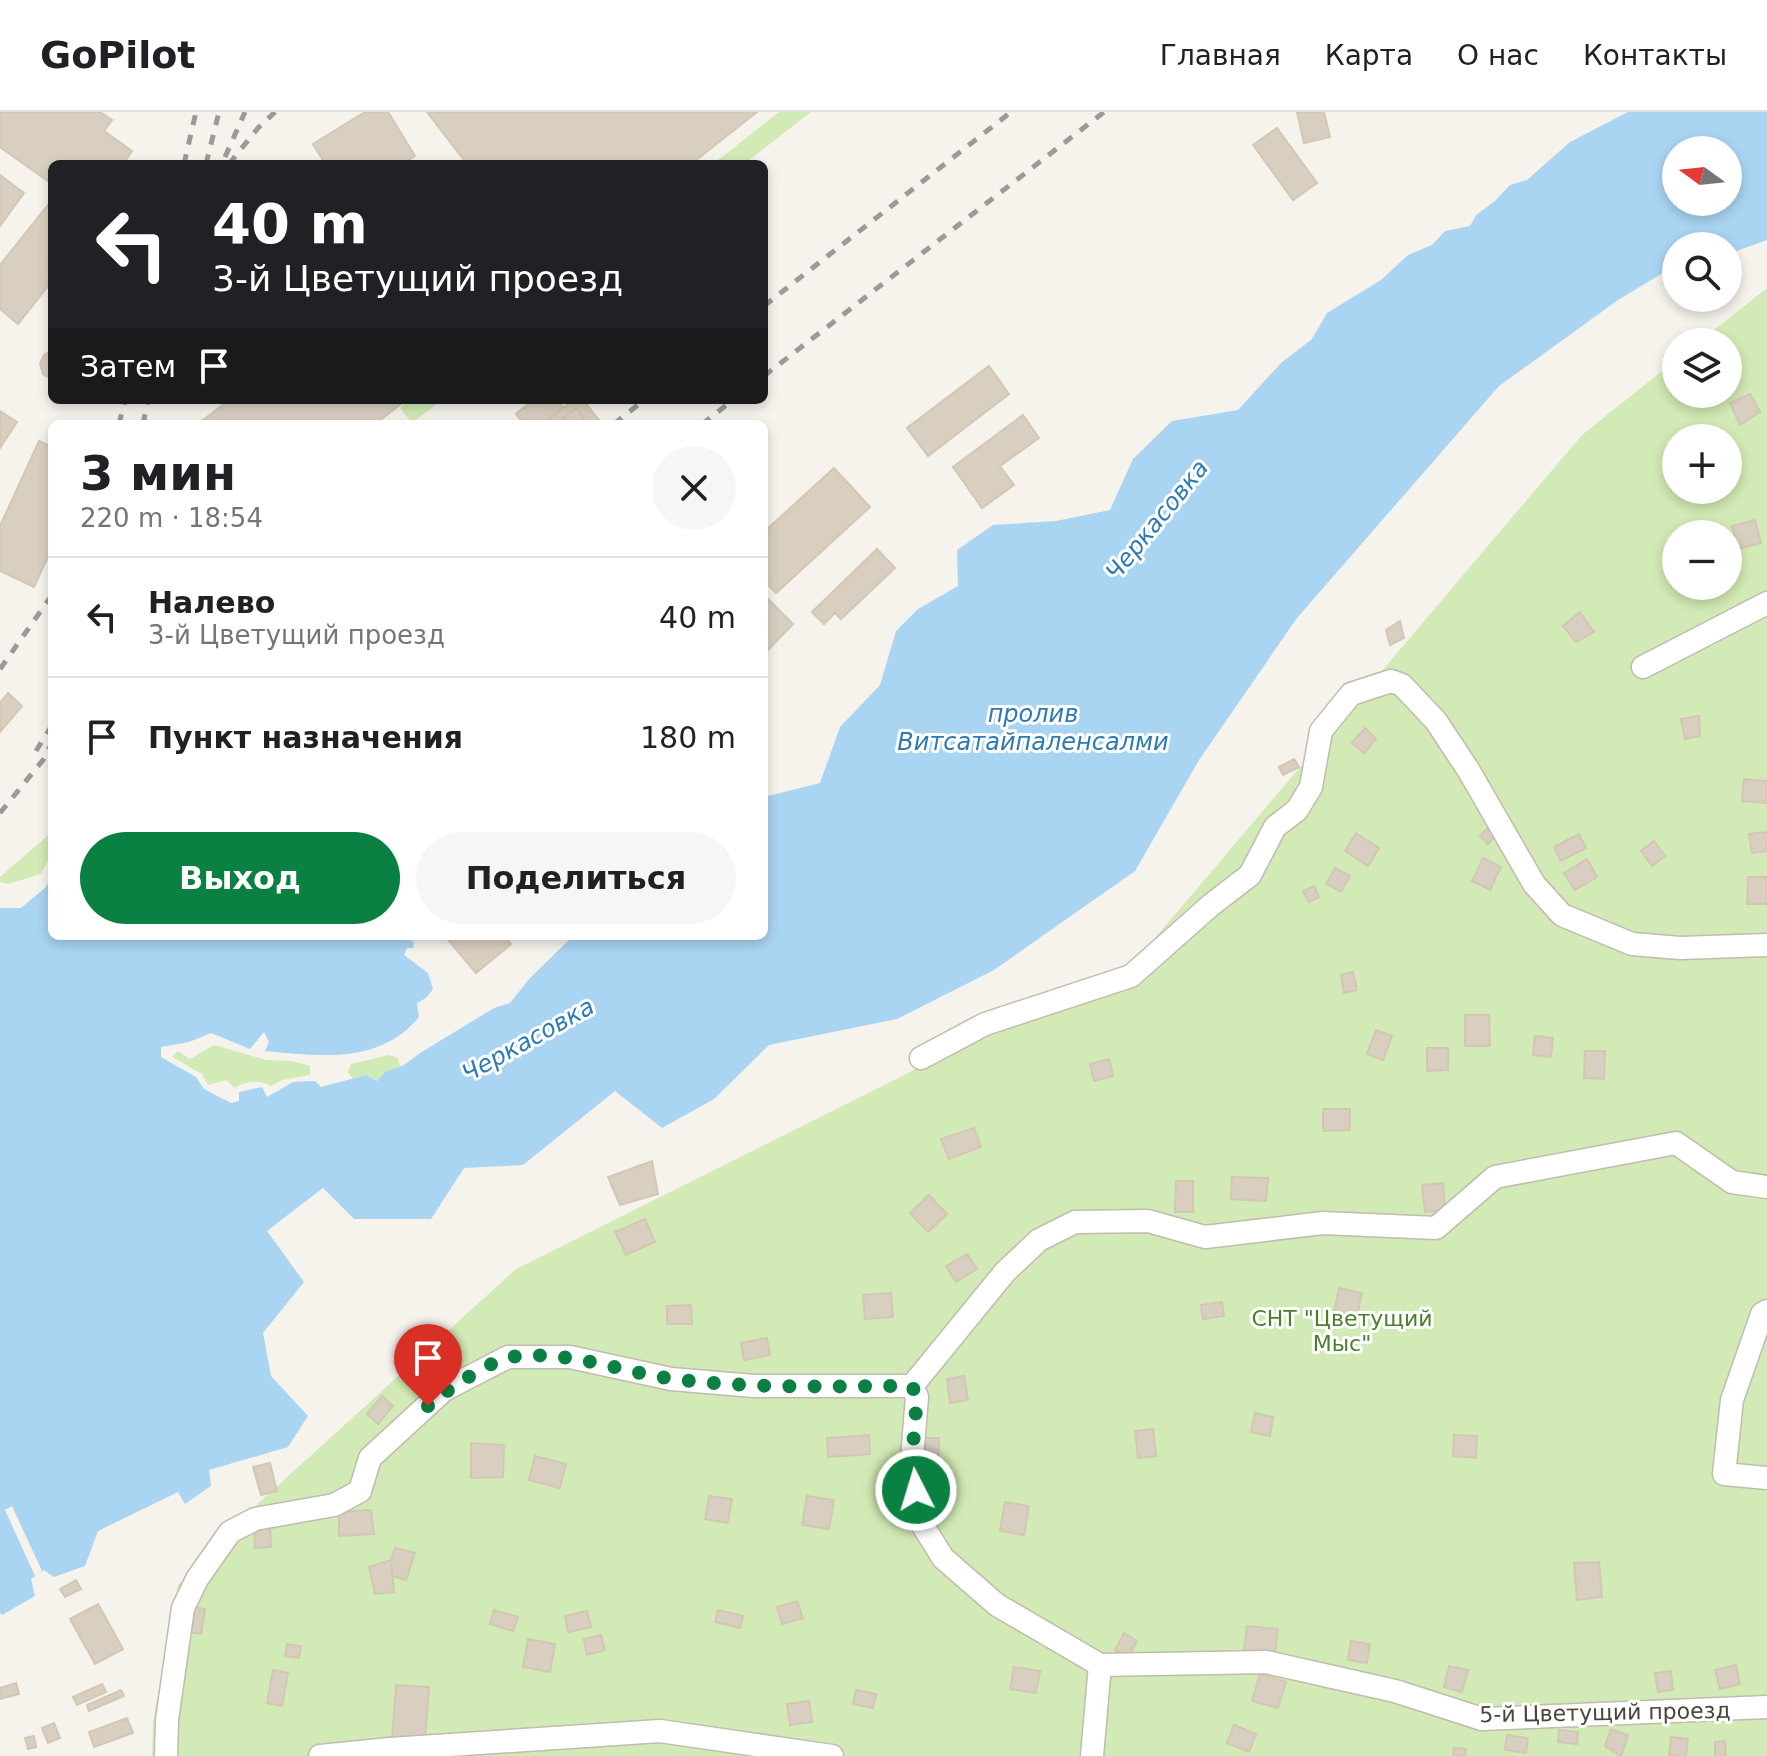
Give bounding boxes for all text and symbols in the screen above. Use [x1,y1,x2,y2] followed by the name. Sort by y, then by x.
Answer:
[40,33,195,77] text: GoPilot
[1160,39,1281,72] text: Главная
[1325,39,1413,72] text: Карта
[1457,39,1539,72] text: О нас
[1583,39,1727,72] text: Контакты
[1662,136,1742,216] north arrow
[1662,136,1742,600] map controls
[212,191,368,256] text: 40 m
[80,192,184,296] icon: left
[1662,232,1742,312] button: search
[212,258,623,299] text: 3-й Цветущий проезд
[1662,328,1742,408] button: layers
[192,344,236,388] icon: arrive
[80,349,176,384] text: Затем
[1662,424,1742,504] button: +
[80,445,236,501] text: 3 мин
[652,446,736,530] button: close
[1100,454,1214,586] water label: Черкасовка
[80,503,263,533] text: 220 m · 18:54
[1662,520,1742,600] button: −
[148,585,275,620] text: Налево
[80,595,124,639] icon: left
[659,600,736,635] text: 40 m
[148,620,445,650] text: 3-й Цветущий проезд
[897,700,1169,756] water label: пролив Витсатайпаленсалми
[80,715,124,759] icon: arrive
[148,720,463,755] text: Пункт назначения
[640,720,736,755] text: 180 m
[80,832,400,924] button: Выход
[416,832,736,924] button: Поделиться
[457,992,599,1088] water label: Черкасовка
[1251,1306,1433,1356] park label: СНТ "Цветущий Мыс"
[394,1324,462,1406] pin
[406,1336,450,1380] icon: arrive
[874,1448,958,1532] position arrow
[1479,1698,1731,1727] street label: 5-й Цветущий проезд

